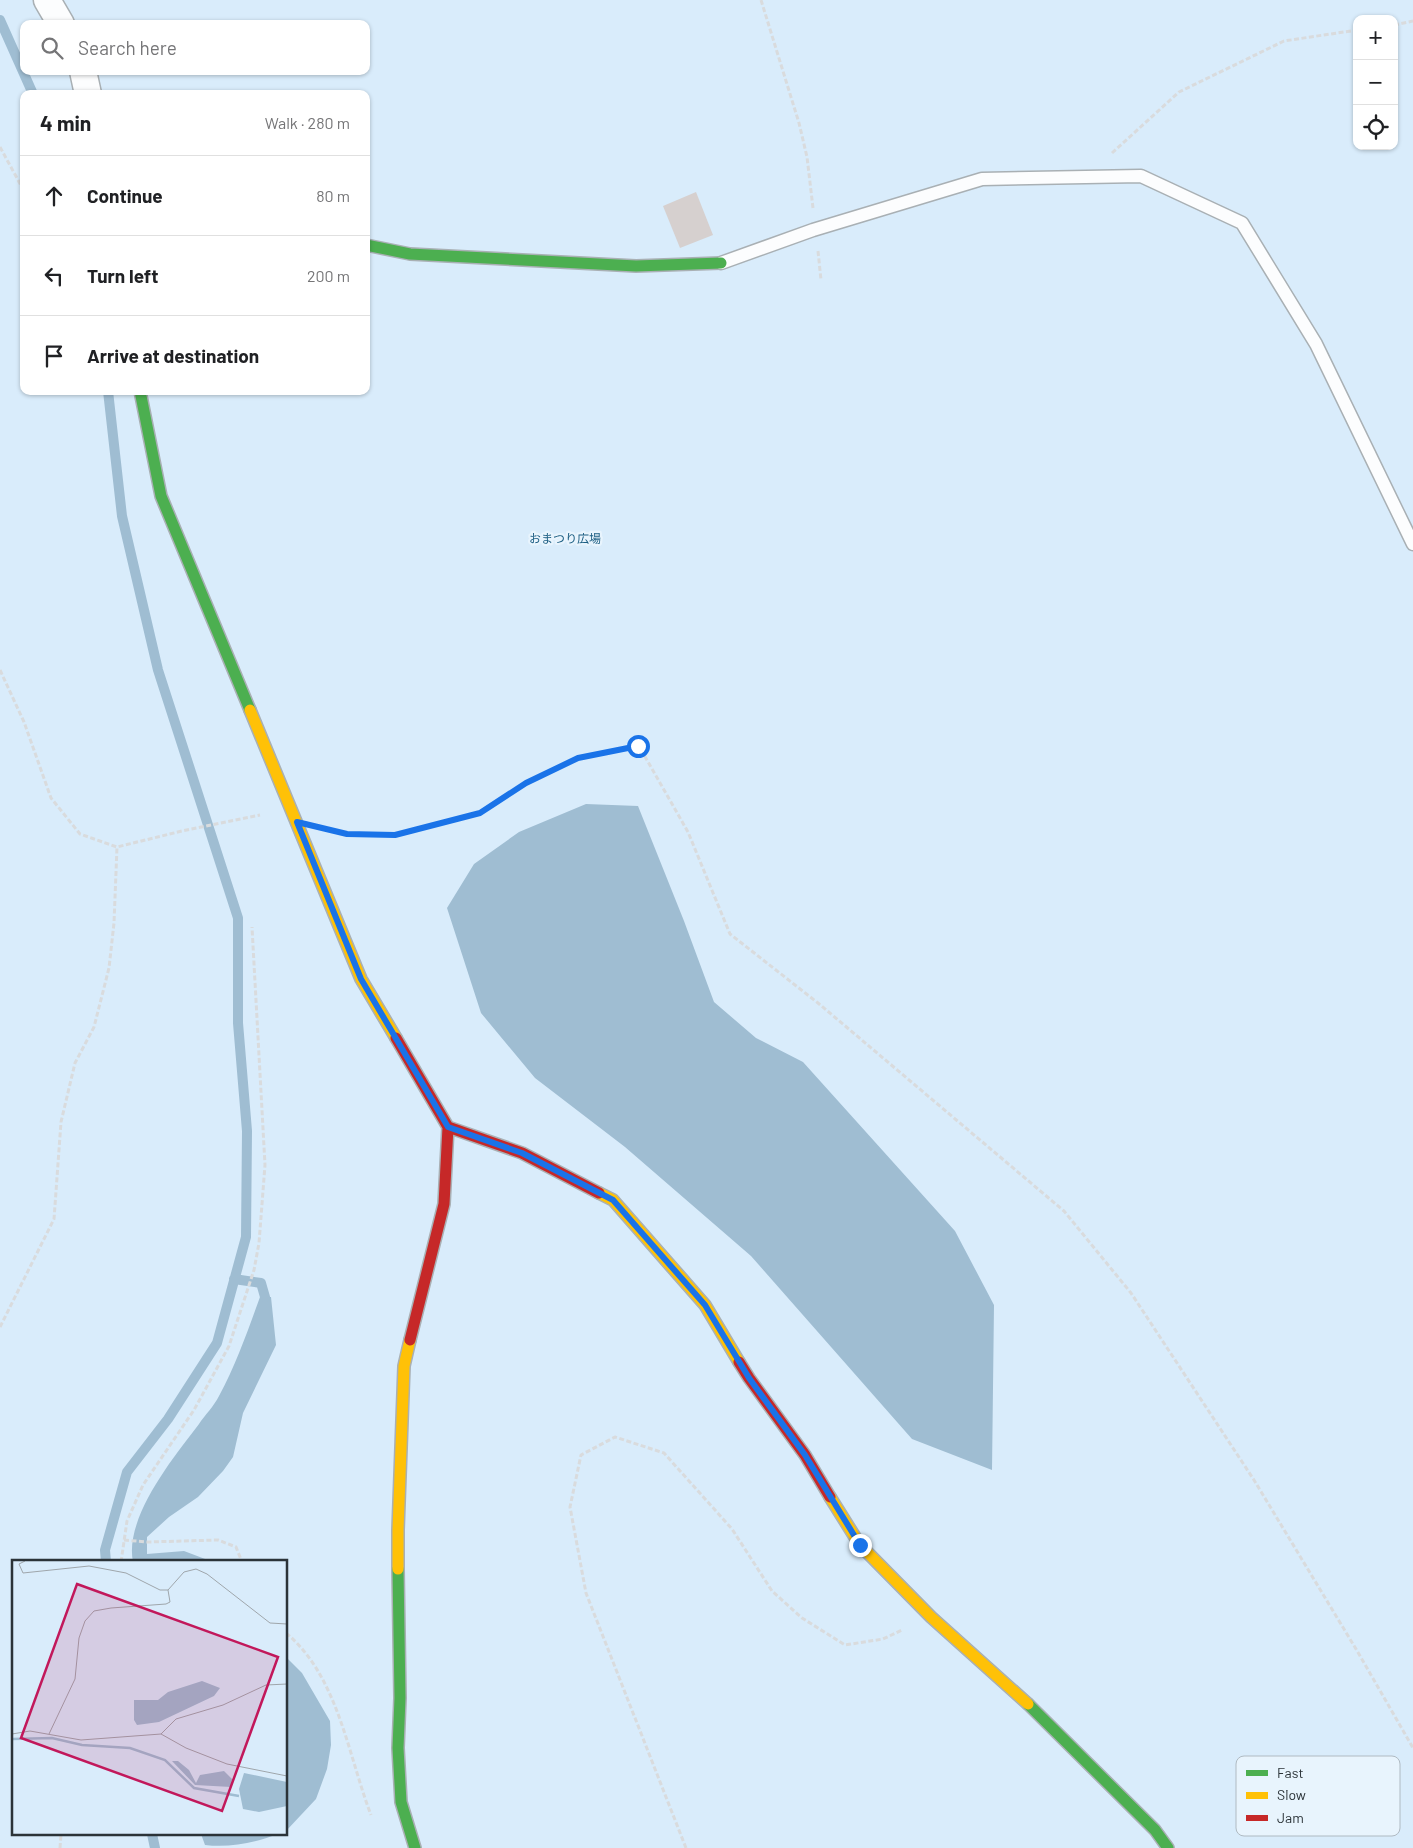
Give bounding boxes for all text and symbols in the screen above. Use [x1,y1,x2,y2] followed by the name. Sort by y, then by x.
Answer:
[1353,15,1398,150] map controls
[1353,15,1398,60] button: +
[20,20,370,75] search box
[38,34,66,62] icon: search
[78,36,177,59] text: Search here
[1353,60,1398,105] button: −
[1353,105,1398,150] button: locate
[40,110,91,135] text: 4 min
[265,113,350,132] text: Walk · 280 m
[40,182,68,210] icon: ahead
[87,184,163,207] text: Continue
[316,186,350,205] text: 80 m
[40,262,68,290] icon: left
[87,264,158,287] text: Turn left
[307,266,350,285] text: 200 m
[40,342,68,370] icon: arrive
[87,344,259,367] text: Arrive at destination
[529,531,601,545] park label: おまつり広場
[627,735,650,758] route start
[849,1534,872,1557] route end
[12,1560,288,1836] inset map
[1236,1756,1400,1836] legend
[1277,1764,1303,1781] text: Fast
[1277,1786,1306,1803] text: Slow
[1277,1809,1304,1826] text: Jam

